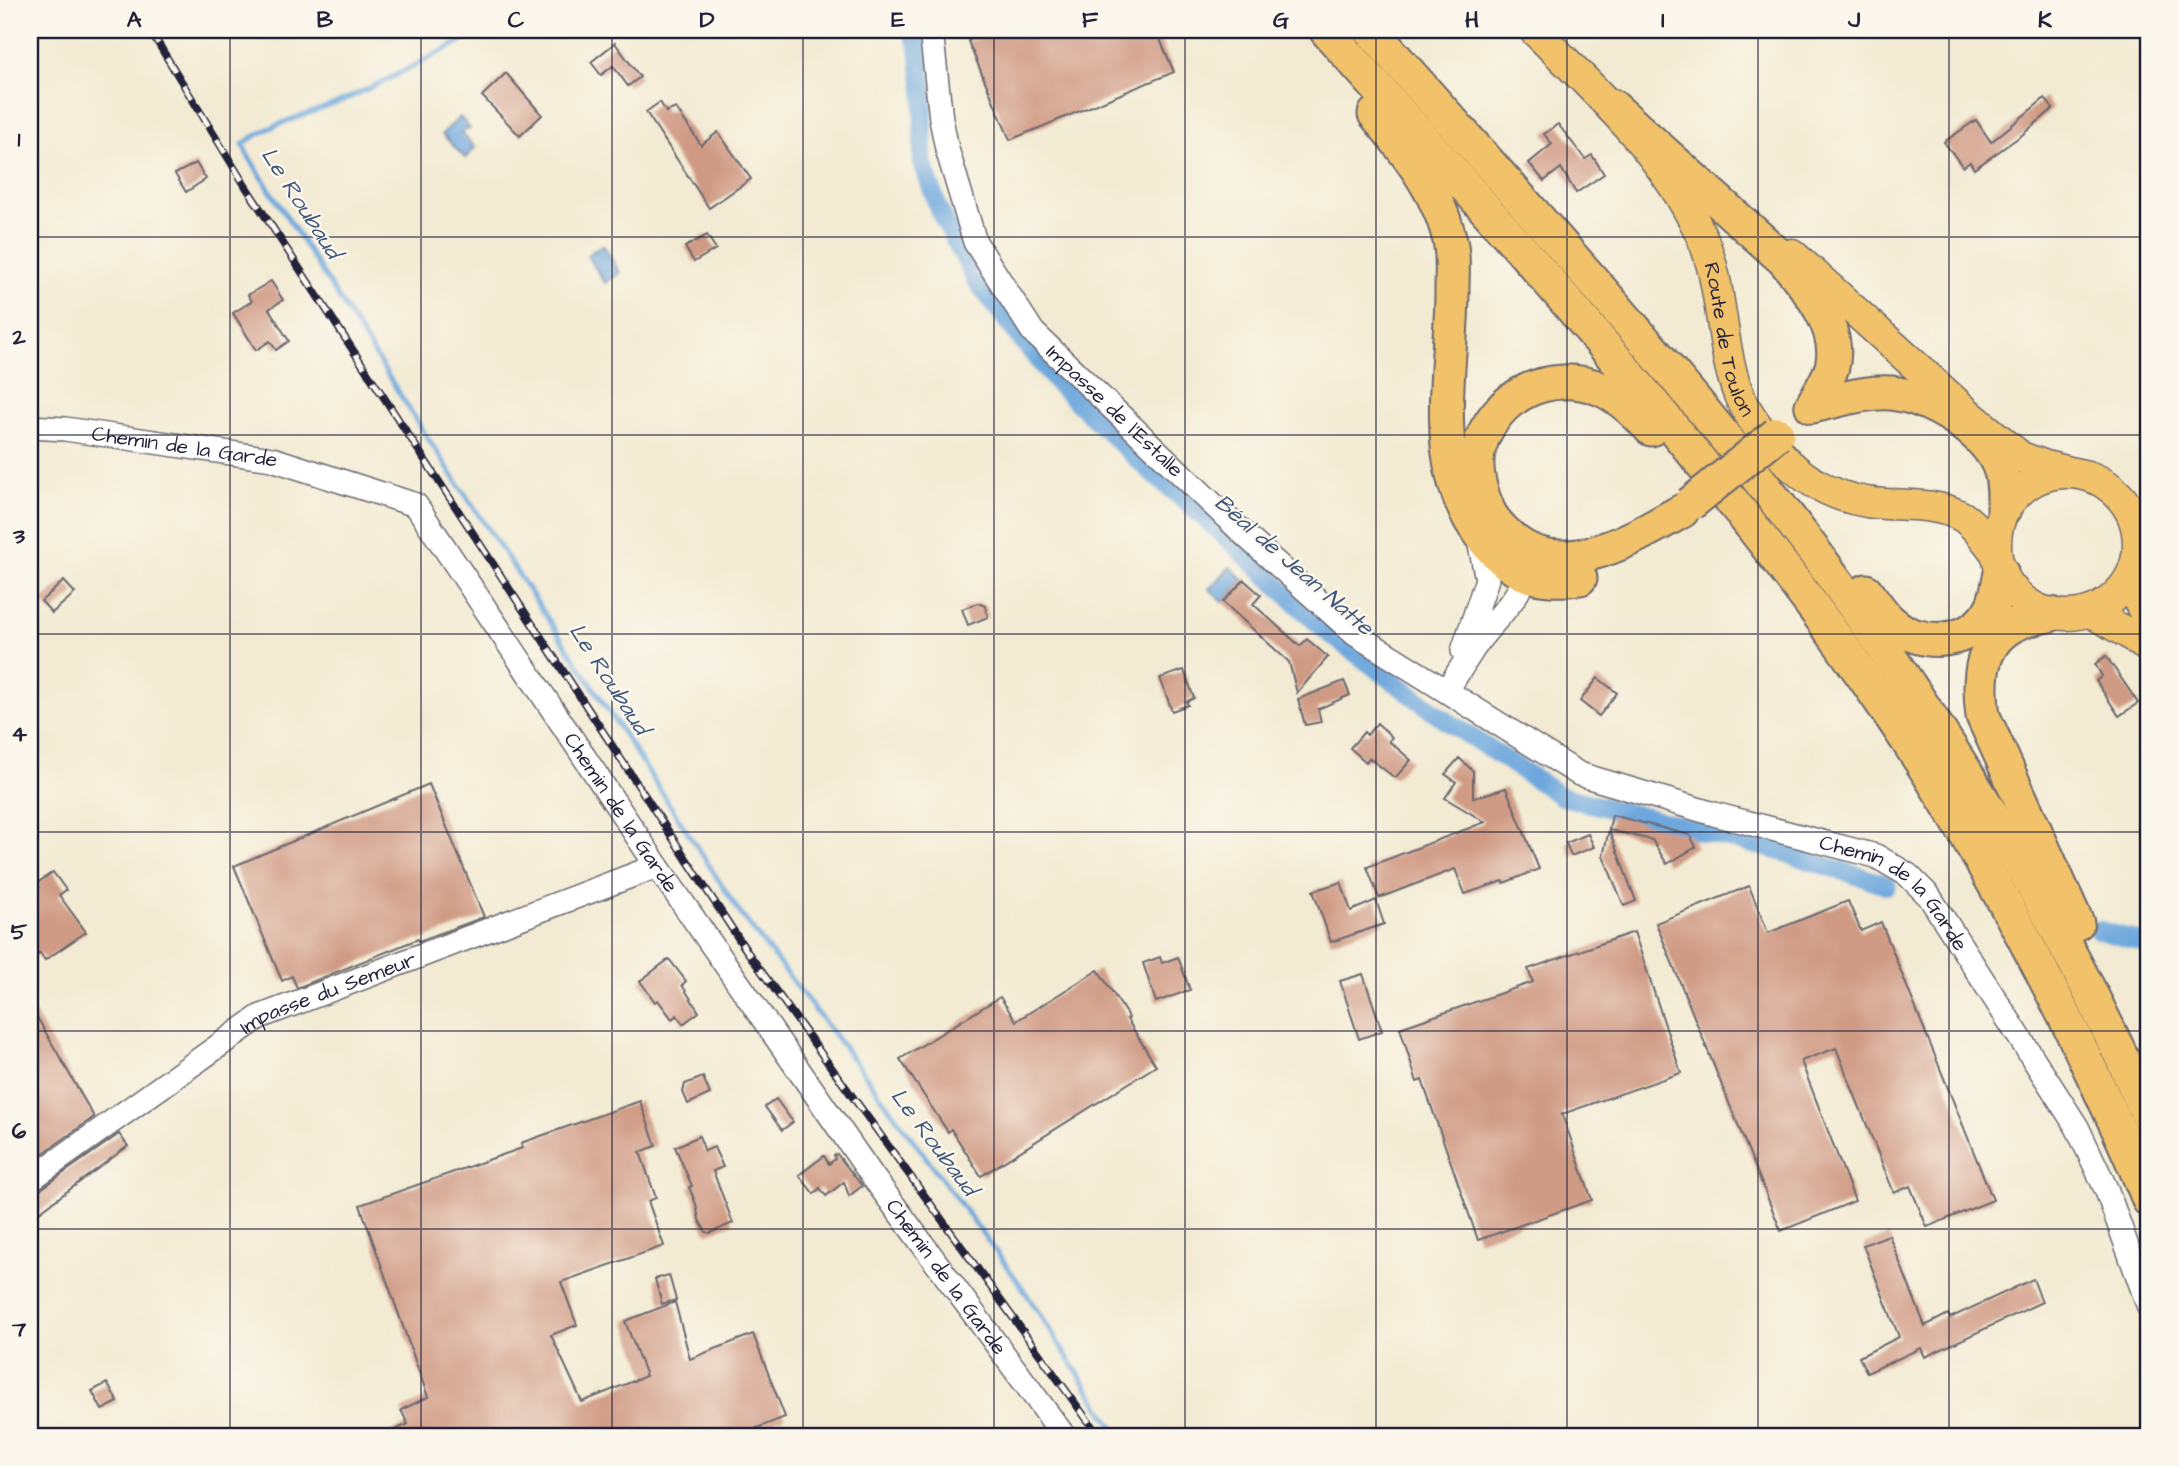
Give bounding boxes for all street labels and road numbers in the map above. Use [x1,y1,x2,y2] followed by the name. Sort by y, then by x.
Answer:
[1697,259,1762,422] street label: Route de Toulon
[1040,338,1190,483] street label: Impasse de l'Estalle
[90,419,279,474] street label: Chemin de la Garde
[557,727,686,898] street label: Chemin de la Garde
[1816,827,1975,956] street label: Chemin de la Garde
[234,944,420,1041] street label: Impasse du Semeur
[879,1193,1014,1361] street label: Chemin de la Garde

